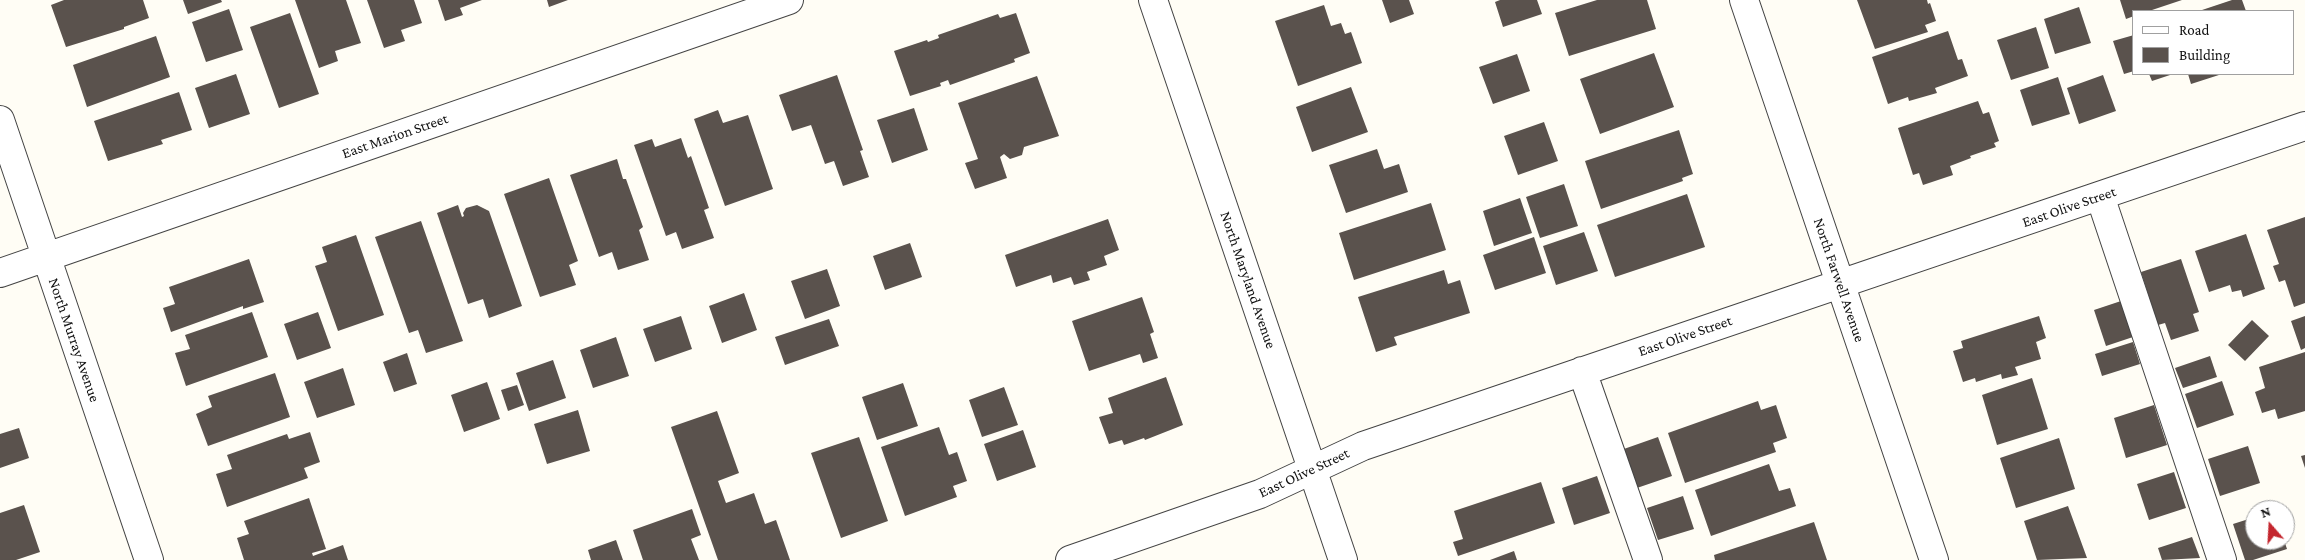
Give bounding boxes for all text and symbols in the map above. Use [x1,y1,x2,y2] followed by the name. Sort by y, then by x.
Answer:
[2132,10,2295,75] legend
[2179,22,2209,38] text: Road
[2179,47,2230,63] text: Building
[340,109,450,163] street label: East Marion Street
[2020,183,2118,231] street label: East Olive Street
[1216,209,1280,351] street label: North Maryland Avenue
[1809,216,1869,344] street label: North Farwell Avenue
[44,276,104,404] street label: North Murray Avenue
[1636,312,1734,360] street label: East Olive Street
[1256,444,1352,502] street label: East Olive Street
[2245,500,2295,550] north arrow
[2258,503,2273,521] text: N

